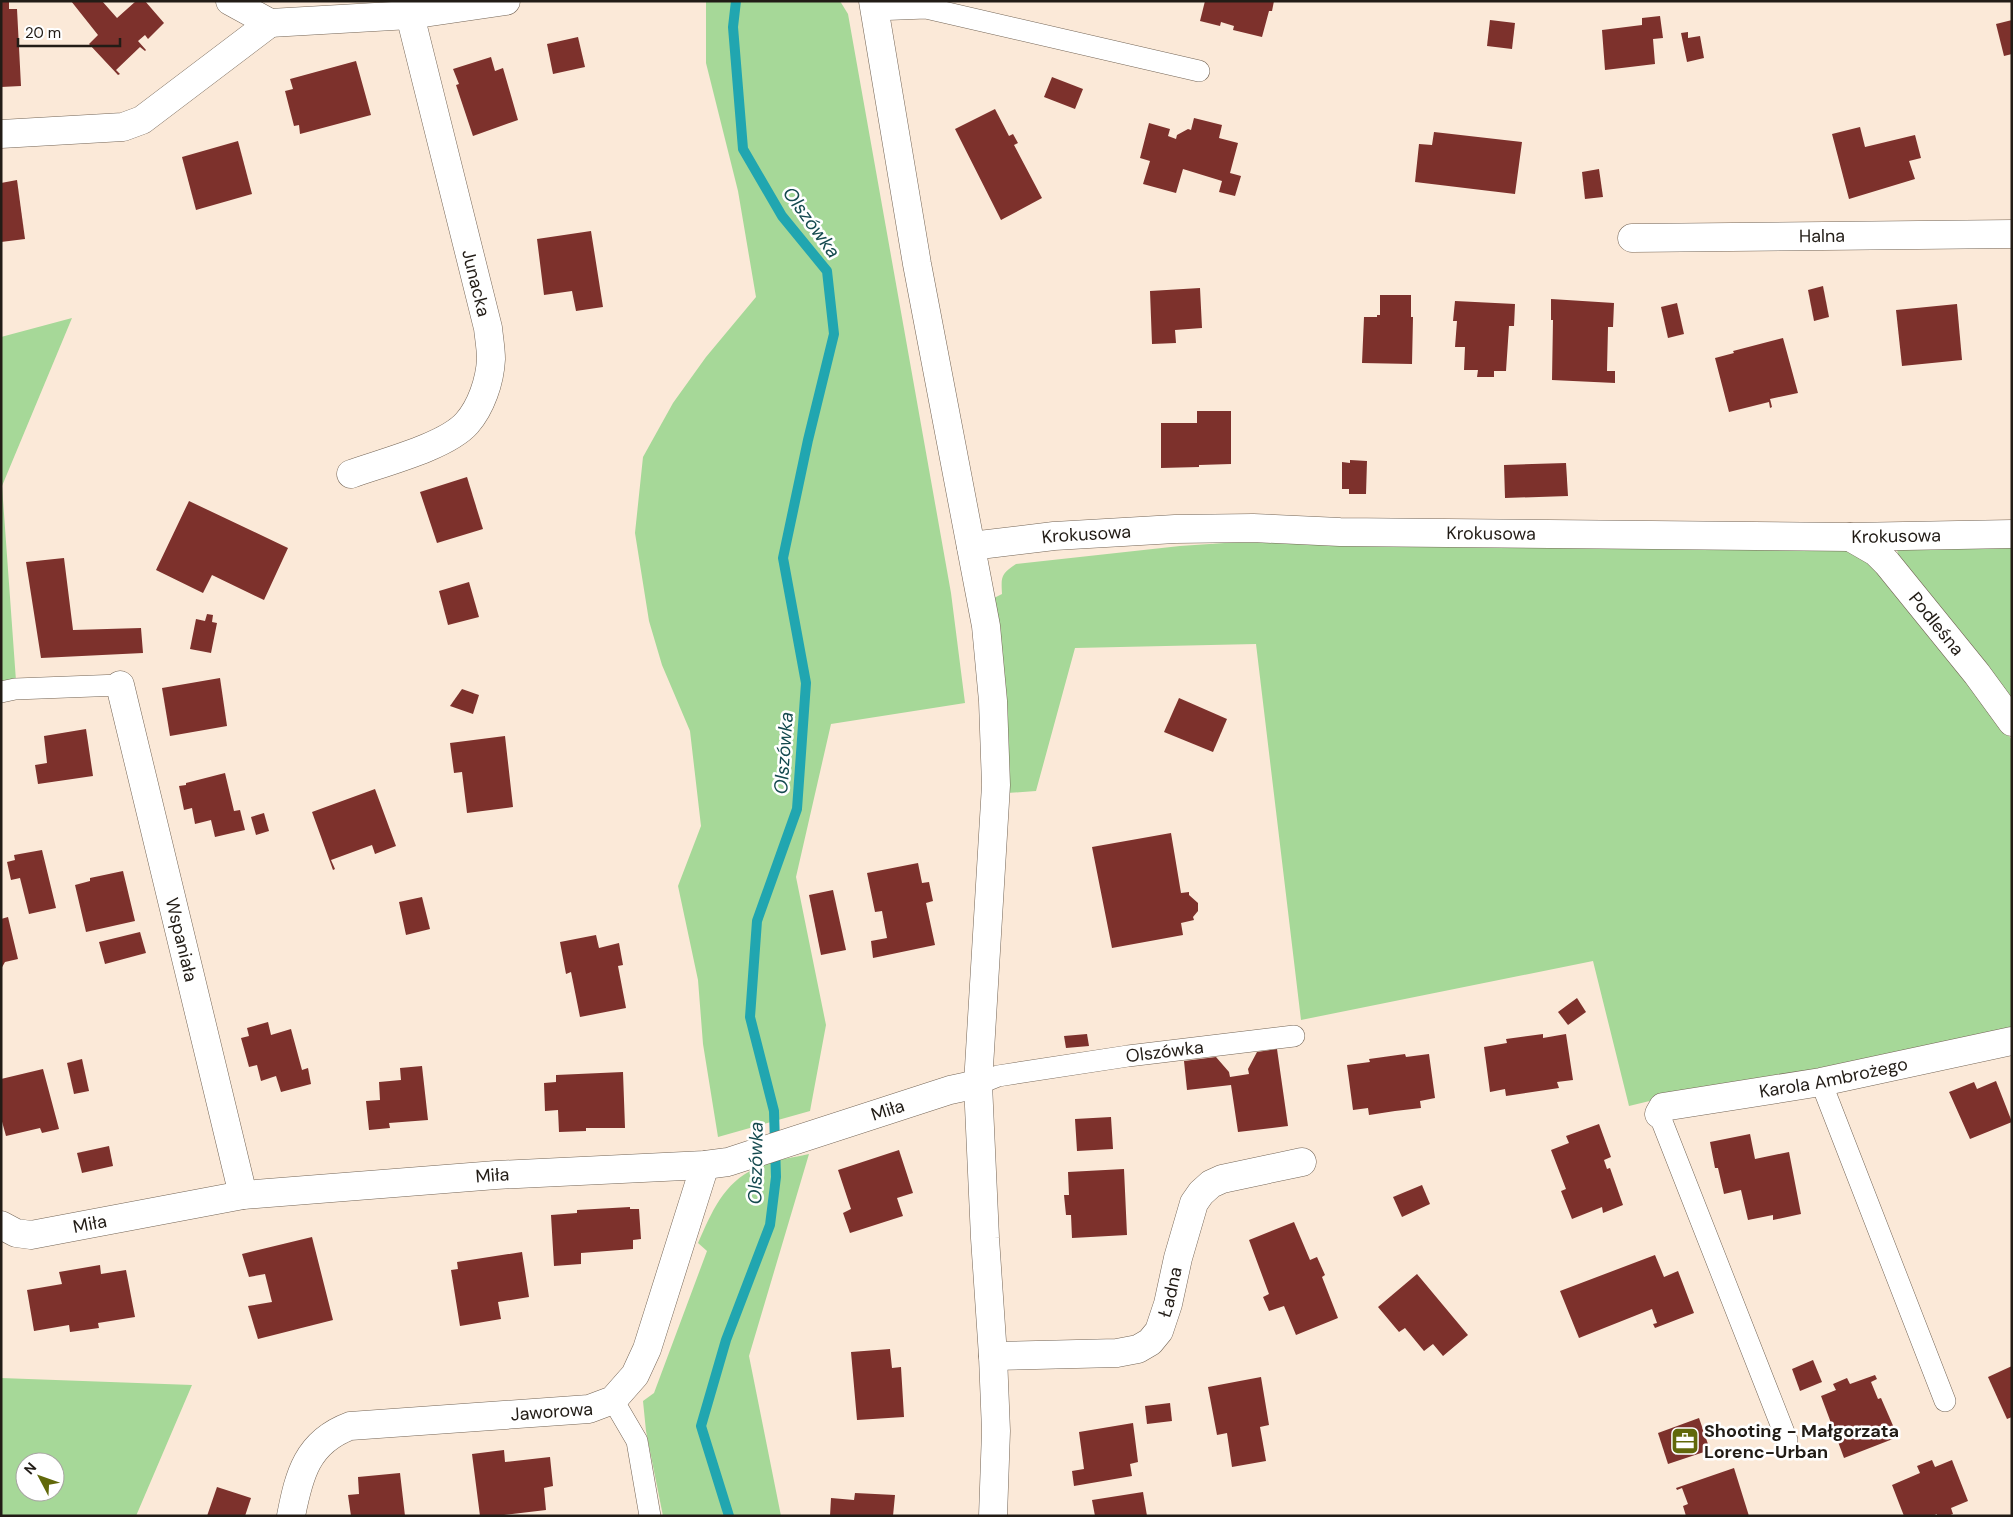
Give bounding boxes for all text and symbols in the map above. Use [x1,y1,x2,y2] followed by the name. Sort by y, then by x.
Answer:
[18,15,120,47] scale bar
[25,23,61,43] text: 20 m
[777,181,846,263] water label: Olszówka
[1799,224,1845,248] street label: Halna
[456,247,496,319] street label: Junacka
[1040,520,1132,549] street label: Krokusowa
[1446,521,1536,546] street label: Krokusowa
[1851,523,1941,549] street label: Krokusowa
[1903,587,1969,661] street label: Podleśna
[768,711,799,795] water label: Olszówka
[160,895,203,984] street label: Wspaniała
[1124,1035,1205,1068] street label: Olszówka
[1758,1052,1910,1104] street label: Karola Ambrożego
[868,1094,907,1127] street label: Miła
[742,1121,769,1205] water label: Olszówka
[475,1162,510,1189] street label: Miła
[71,1209,109,1239] street label: Miła
[1152,1265,1188,1321] street label: Ładna
[510,1397,594,1427] street label: Jaworowa
[1704,1419,1899,1464] place label: Shooting - Małgorzata Lorenc-Urban
[1670,1426,1700,1456] office icon: Shooting - Małgorzata Lorenc-Urban
[15,1452,65,1502] north arrow
[20,1459,40,1478] text: N

